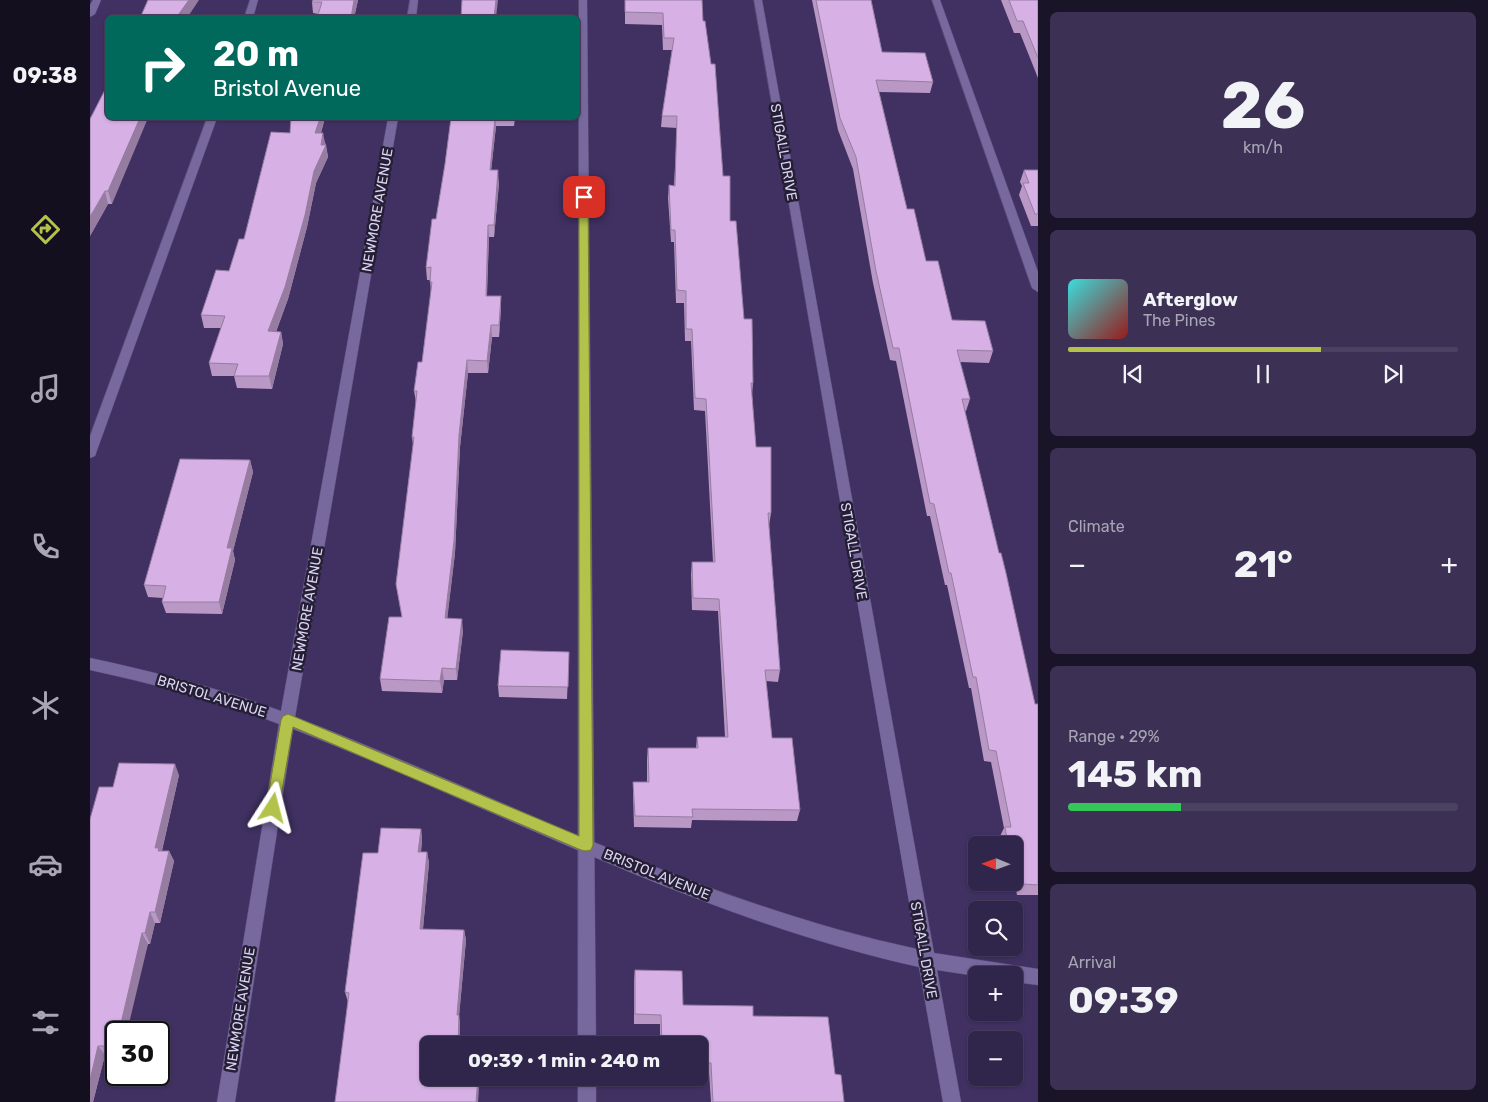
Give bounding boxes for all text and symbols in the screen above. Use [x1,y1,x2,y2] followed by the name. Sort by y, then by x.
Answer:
[213,33,299,75] text: 20 m
[130,35,195,100] icon: right
[13,62,77,89] text: 09:38
[1221,67,1305,144] text: 26
[213,75,361,102] text: Bristol Avenue
[767,102,800,202] street label: STIGALL DRIVE
[1243,138,1283,157] text: km/h
[358,147,397,273] street label: NEWMORE AVENUE
[563,176,605,218] pin
[570,183,598,211] icon: arrive
[28,212,63,247] icon: directions
[1143,288,1238,311] text: Afterglow
[1143,311,1216,330] text: The Pines
[1119,360,1147,388] icon: previous
[1249,360,1277,388] icon: pause
[1379,360,1407,388] icon: next
[28,371,63,406] icon: music
[837,501,870,601] street label: STIGALL DRIVE
[1068,517,1125,536] text: Climate
[28,529,63,564] icon: phone
[1234,541,1293,587] text: 21°
[288,546,327,672] street label: NEWMORE AVENUE
[1068,548,1086,581] text: −
[1441,548,1458,581] text: +
[155,672,269,721] street label: BRISTOL AVENUE
[28,688,63,723] icon: climate
[1068,727,1160,746] text: Range · 29%
[1068,751,1203,797] text: 145 km
[246,781,298,833] position arrow
[968,836,1022,891] north arrow
[968,836,1023,1086] map controls
[601,845,713,904] street label: BRISTOL AVENUE
[28,847,63,882] icon: car
[907,900,940,1000] street label: STIGALL DRIVE
[968,901,1023,956] button: search
[222,946,259,1072] street label: NEWMORE AVENUE
[1068,953,1116,972] text: Arrival
[968,966,1023,1021] button: +
[1068,977,1179,1023] text: 09:39
[28,1005,63,1040] icon: filters
[105,1021,170,1086] speed limit sign: 30
[968,1031,1023,1086] button: −
[468,1049,660,1072] text: 09:39 · 1 min · 240 m

